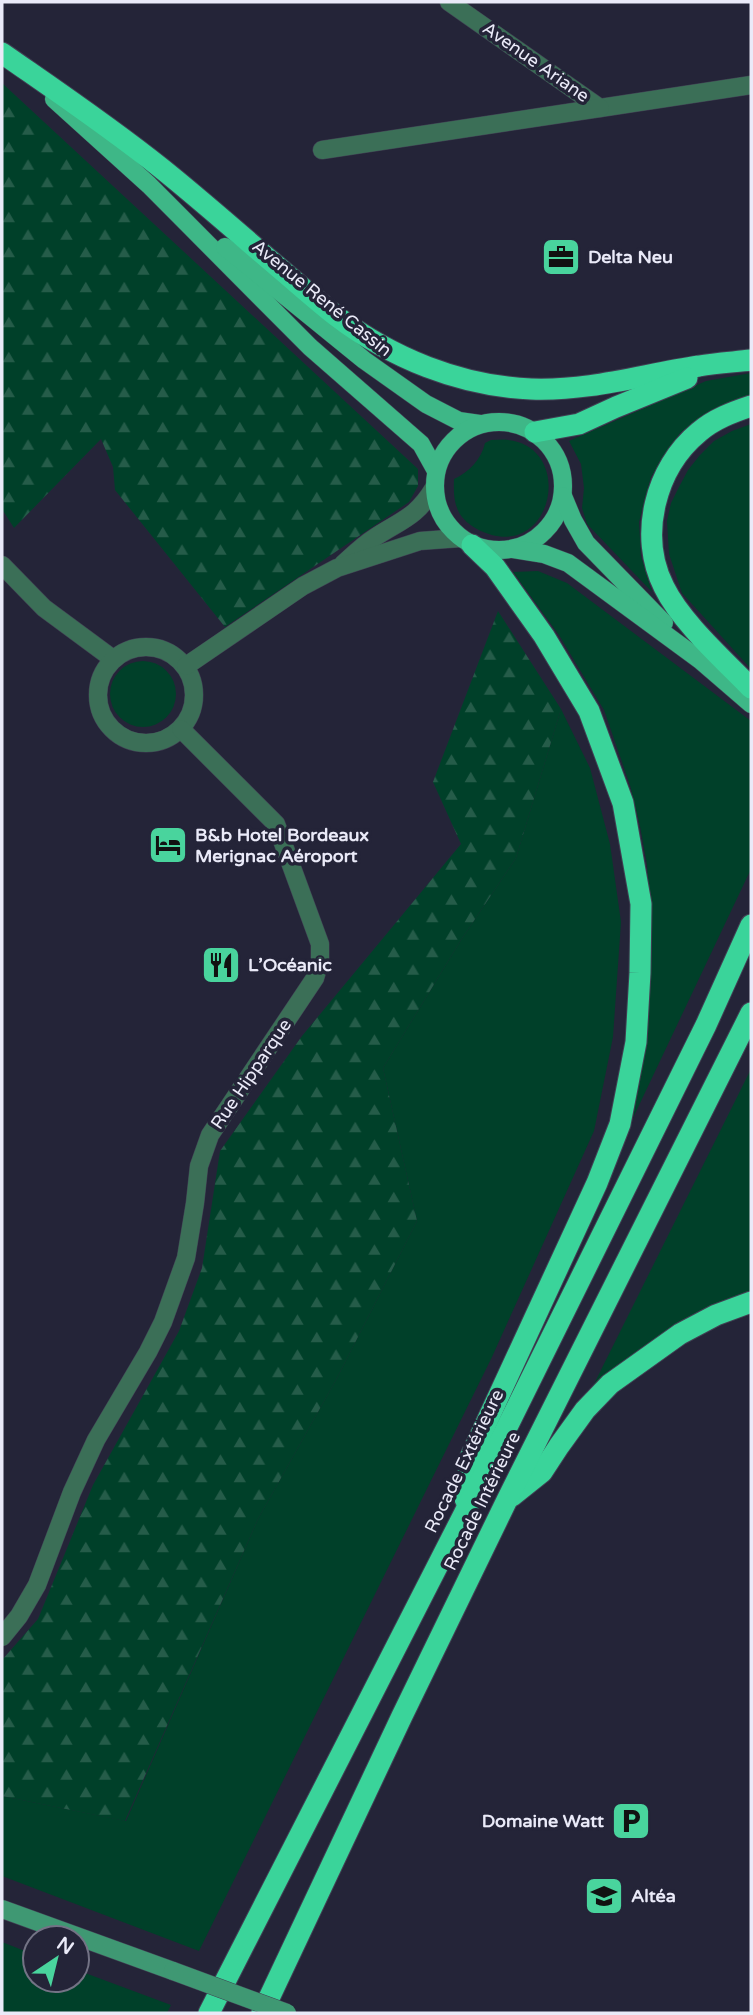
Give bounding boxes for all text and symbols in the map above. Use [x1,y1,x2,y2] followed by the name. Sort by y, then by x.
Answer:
[478,17,594,107] street label: Avenue Ariane
[248,235,396,361] street label: Avenue René Cassin
[540,236,582,278] office icon: Delta Neu
[588,246,673,268] place label: Delta Neu
[147,824,189,866] hotel icon: B&b Hotel Bordeaux Merignac Aéroport
[195,824,369,867] place label: B&b Hotel Bordeaux Merignac Aéroport
[200,944,242,986] restaurant icon: L’Océanic
[248,954,332,976] place label: L’Océanic
[206,1015,296,1133] street label: Rue Hipparque
[420,1386,508,1536] street label: Rocade Extérieure
[439,1428,525,1574] street label: Rocade Intérieure
[610,1800,652,1842] parking icon: Domaine Watt
[482,1810,604,1832] place label: Domaine Watt
[583,1875,625,1917] school or university icon: Altéa
[631,1885,676,1907] place label: Altéa
[21,1924,91,1994] north arrow
[53,1933,78,1959] text: N

